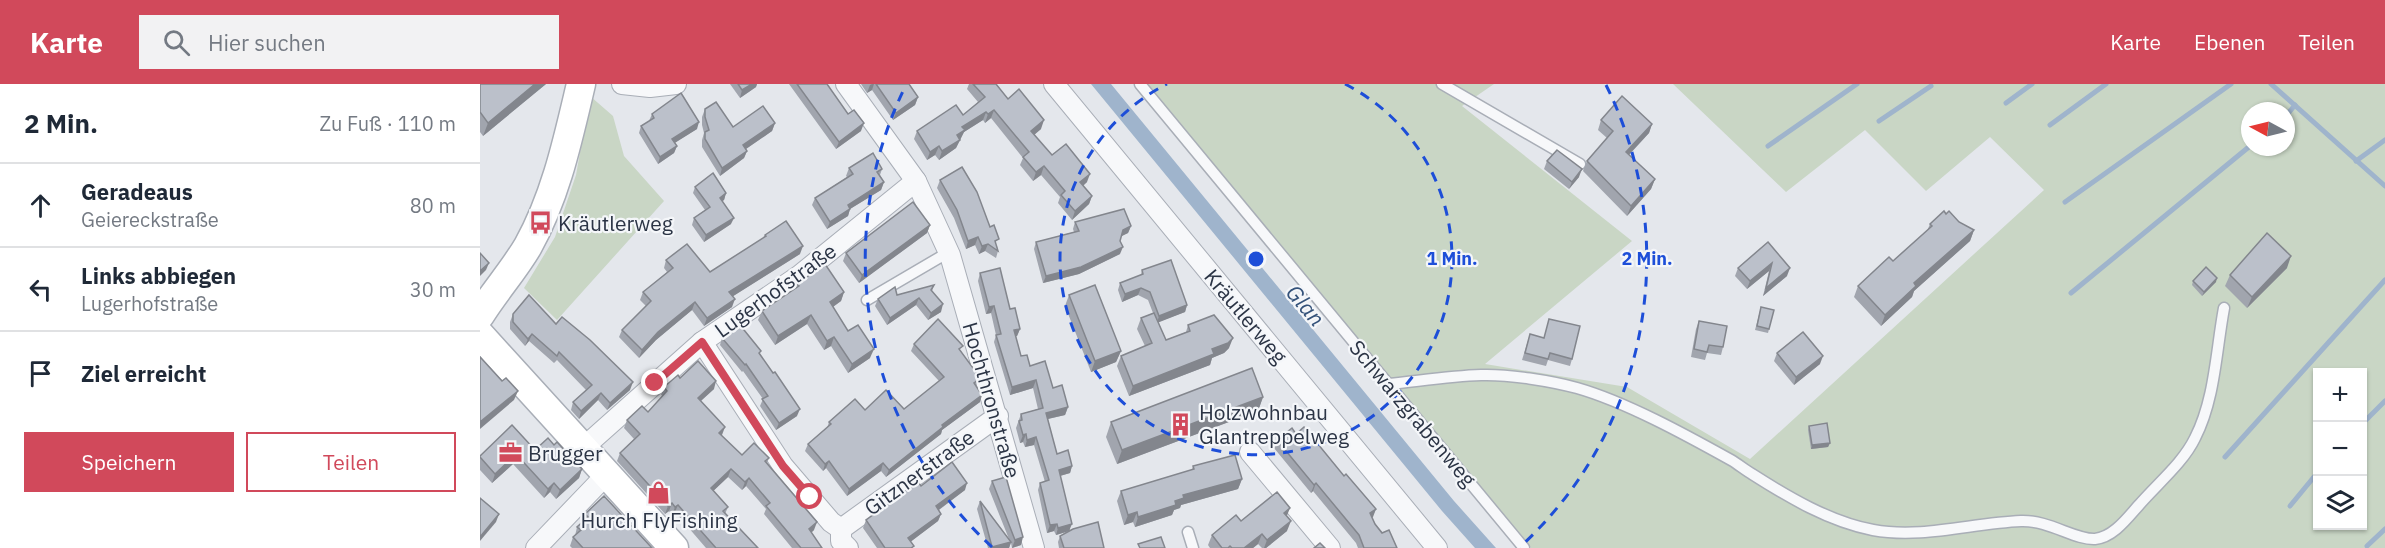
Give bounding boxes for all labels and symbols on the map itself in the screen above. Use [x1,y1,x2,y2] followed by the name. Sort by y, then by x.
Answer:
[2241,102,2295,156] north arrow
[558,209,673,237] place label: Kräutlerweg
[527,210,553,236] bus stop icon: Kräutlerweg
[708,236,842,344] street label: Lugerhofstraße
[1426,247,1478,270] text: 1 Min.
[1621,247,1673,270] text: 2 Min.
[1246,249,1266,269] centre of rings
[1198,263,1294,369] street label: Kräutlerweg
[1280,278,1332,332] water label: Glan
[956,319,1028,481] street label: Hochthronstraße
[1343,334,1483,492] street label: Schwarzgrabenweg
[641,369,667,395] route end
[1199,398,1349,450] place label: Holzwohnbau Glantreppelweg
[1168,411,1194,437] building icon: Holzwohnbau Glantreppelweg
[858,423,980,521] street label: Gitznerstraße
[528,439,603,467] place label: Brugger
[497,440,523,466] office icon: Brugger
[646,479,672,505] shop icon: Hurch FlyFishing
[796,483,822,509] route start
[581,506,737,534] place label: Hurch FlyFishing

